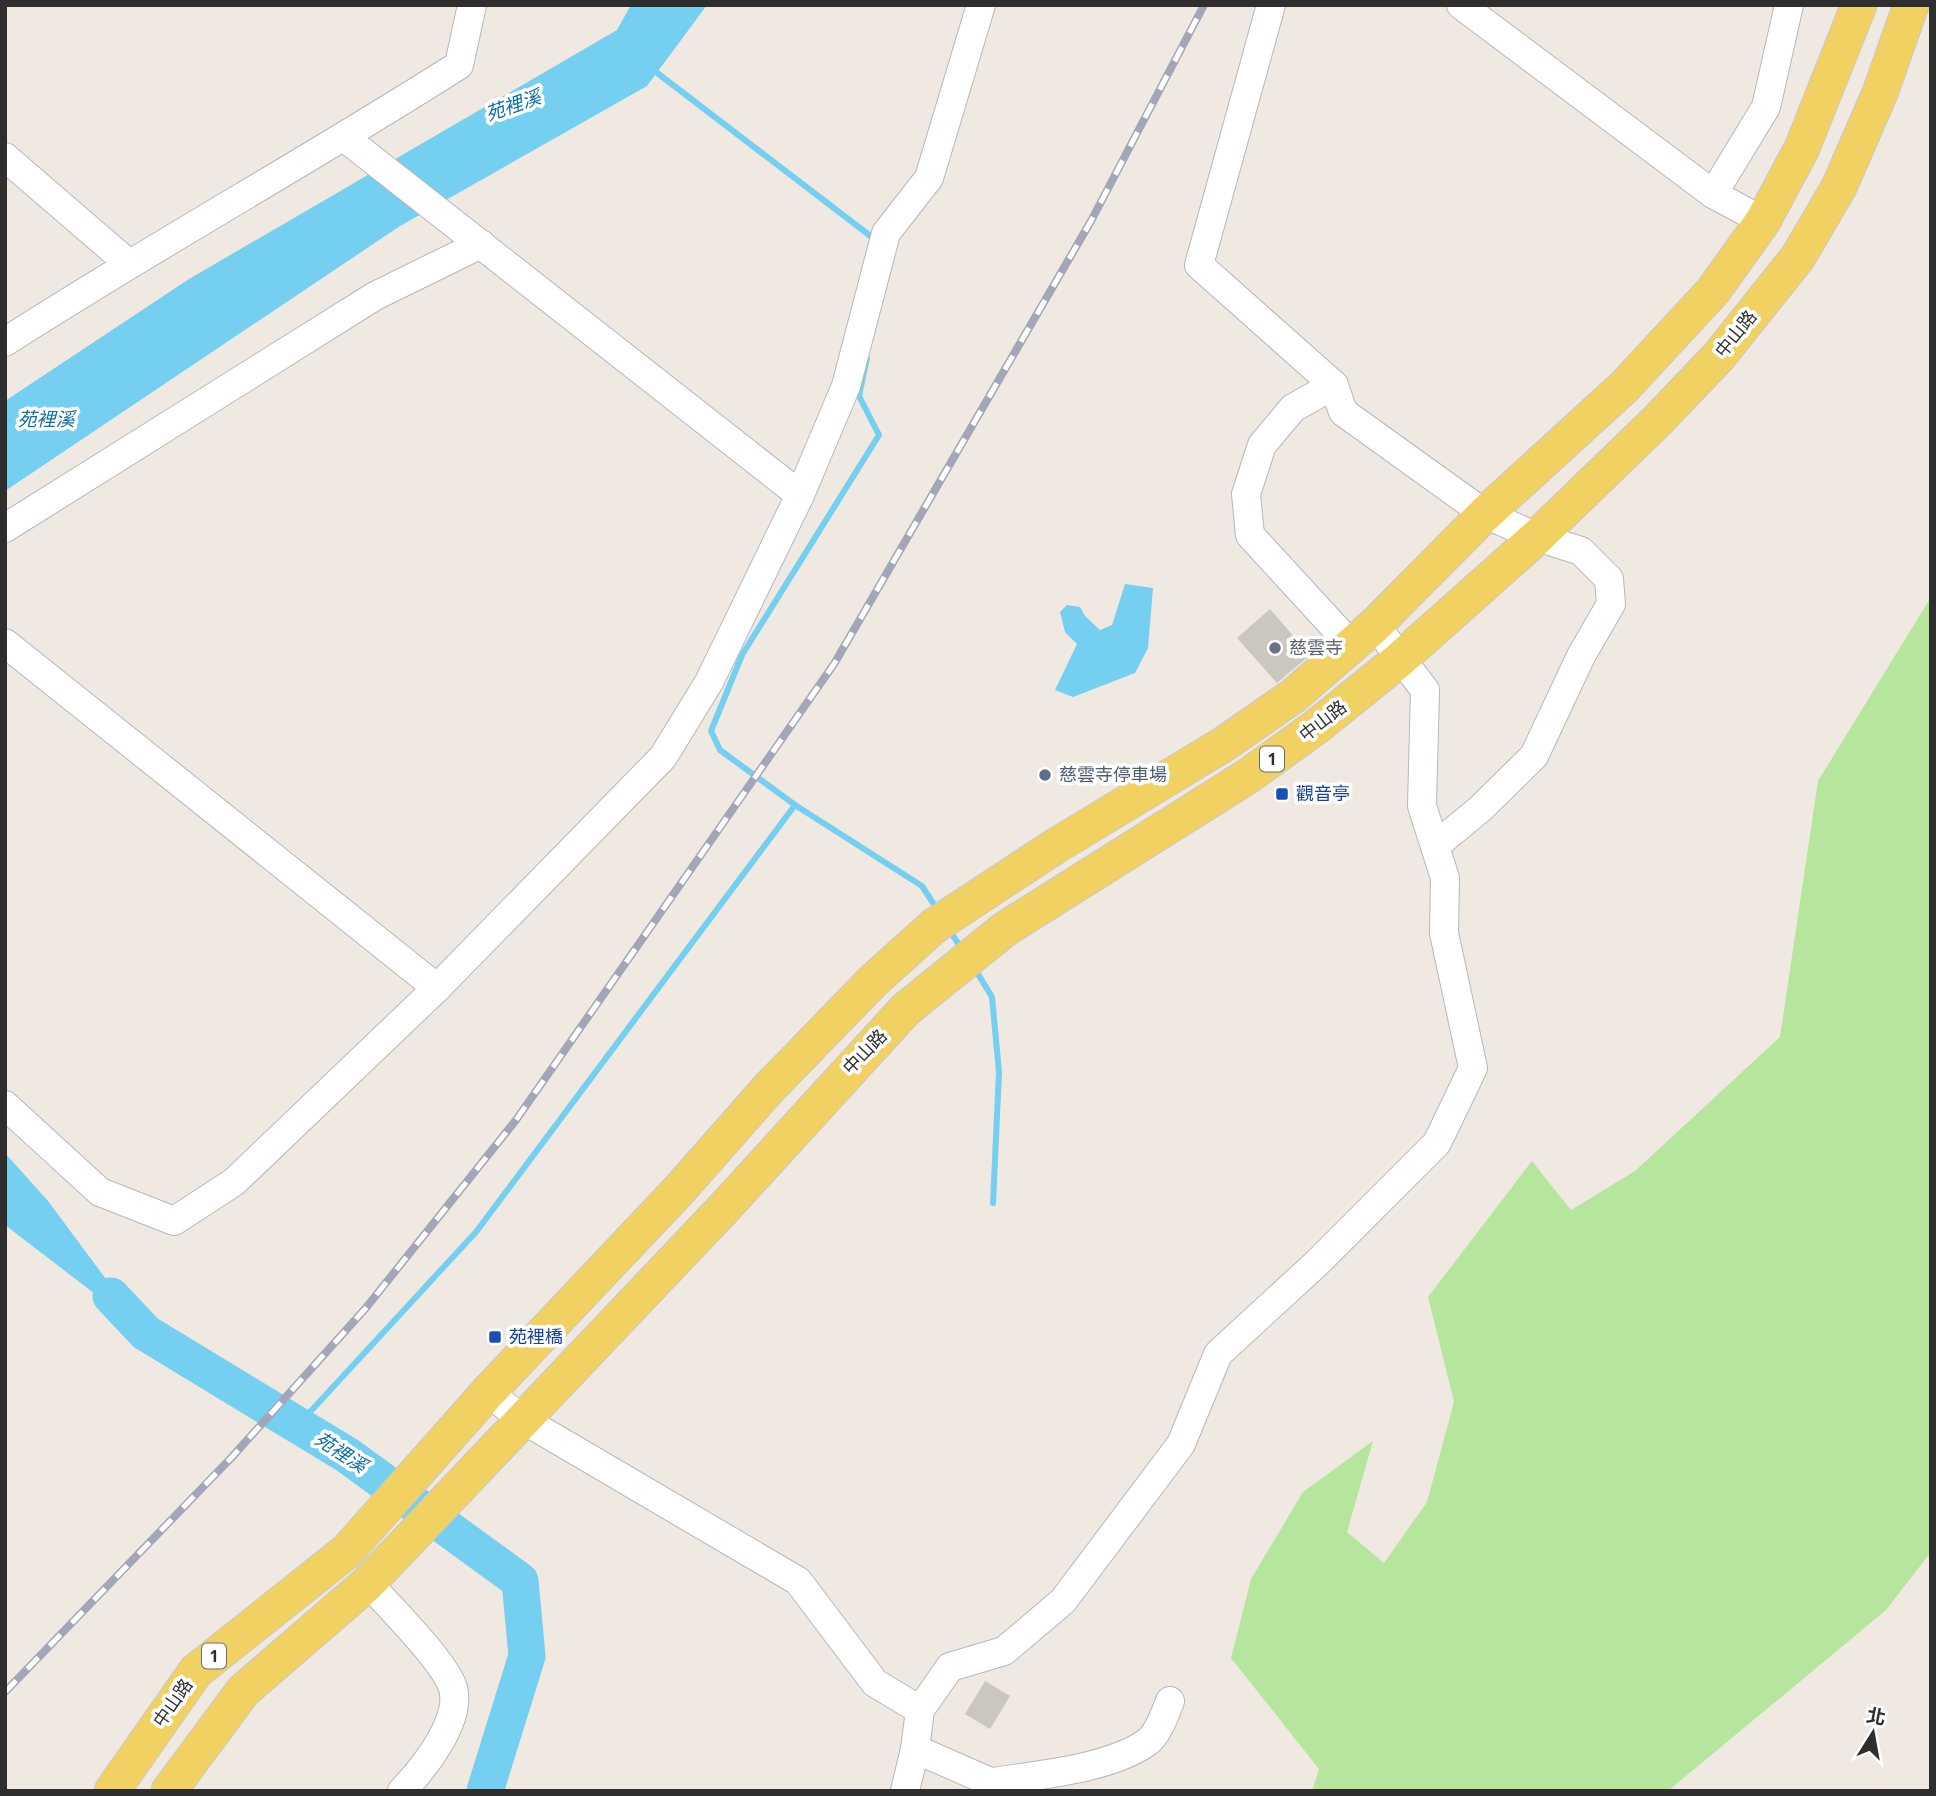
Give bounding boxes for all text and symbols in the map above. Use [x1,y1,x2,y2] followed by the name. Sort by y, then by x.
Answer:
[482,82,547,127] water label: 苑裡溪
[1709,305,1762,362] street label: 中山路
[17,406,77,432] water label: 苑裡溪
[1289,635,1343,659] place label: 慈雲寺
[1267,640,1283,656] marker: 慈雲寺
[1294,694,1351,746] street label: 中山路
[1260,746,1284,772] road number: 1
[1059,762,1167,786] place label: 慈雲寺停車場
[1037,767,1053,783] marker: 慈雲寺停車場
[1296,781,1350,805] place label: 觀音亭
[1274,786,1290,802] marker: 觀音亭
[837,1024,892,1079] street label: 中山路
[509,1324,563,1348] place label: 苑裡橋
[487,1329,503,1345] marker: 苑裡橋
[310,1426,374,1480] water label: 苑裡溪
[202,1644,226,1668] road number: 1
[147,1673,197,1731] street label: 中山路
[1838,1698,1908,1768] north arrow
[1864,1702,1888,1731] text: 北

